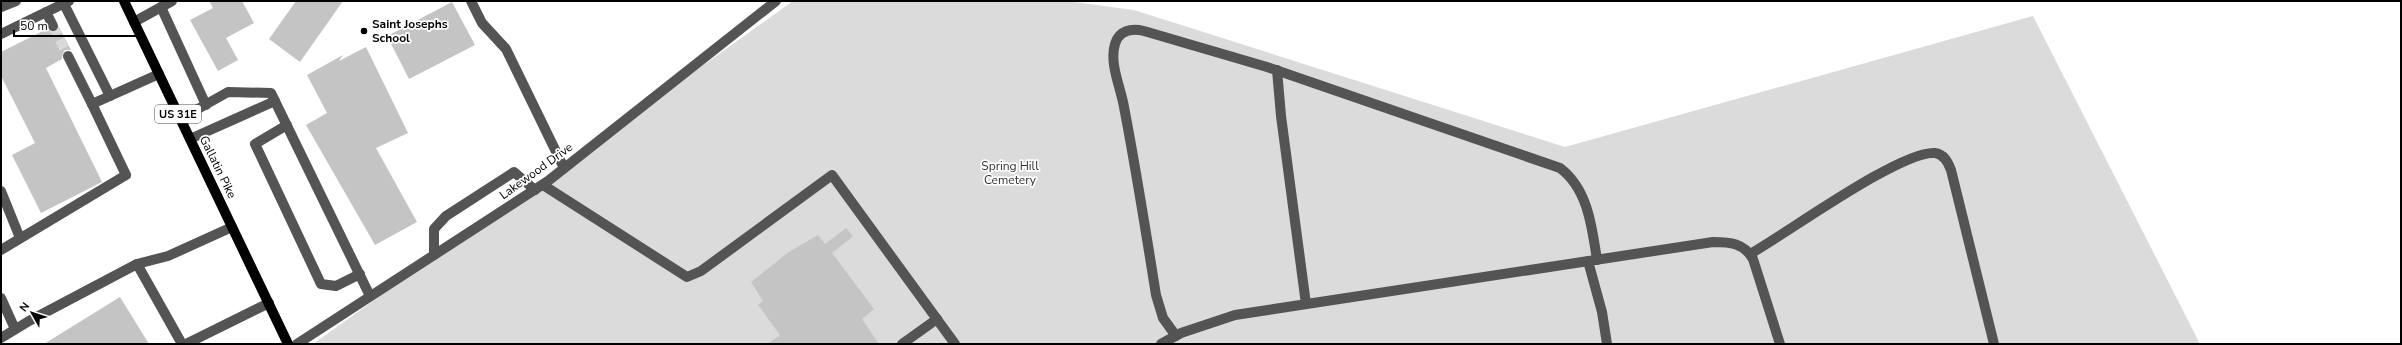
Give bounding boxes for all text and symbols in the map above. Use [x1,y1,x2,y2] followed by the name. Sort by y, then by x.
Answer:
[14,12,138,38] scale bar
[372,16,448,46] place label: Saint Josephs School
[20,18,48,34] text: 50 m
[359,26,369,36] marker: Saint Josephs School
[155,105,201,123] road number: US 31E
[196,133,240,201] street label: Gallatin Pike
[496,139,576,203] street label: Lakewood Drive
[981,158,1039,188] park label: Spring Hill Cemetery
[12,293,52,333] north arrow
[16,299,33,315] text: N

